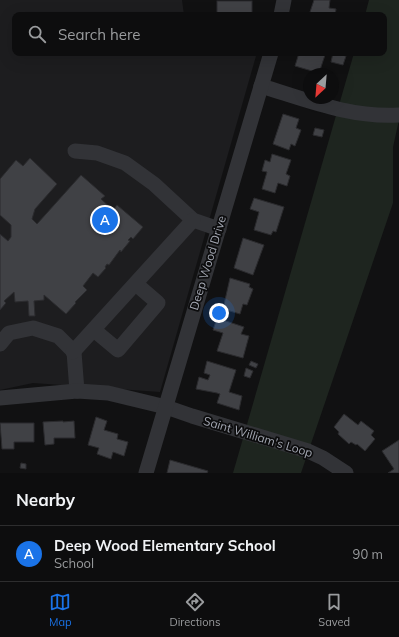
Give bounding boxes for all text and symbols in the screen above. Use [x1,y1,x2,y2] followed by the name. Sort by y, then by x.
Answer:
[12,12,387,56] search box
[26,23,48,45] icon: search
[58,25,140,44] text: Search here
[303,68,339,104] north arrow
[92,205,118,235] pin: A
[186,214,229,312] street label: Deep Wood Drive
[209,303,229,323] your location
[202,413,315,460] street label: Saint William's Loop
[16,489,75,510] text: Nearby
[54,536,276,555] text: Deep Wood Elementary School
[24,546,34,562] text: A
[353,546,383,562] text: 90 m
[54,555,94,571] text: School
[49,591,72,629] tab: Map
[170,591,220,629] tab: Directions
[318,591,350,629] tab: Saved

